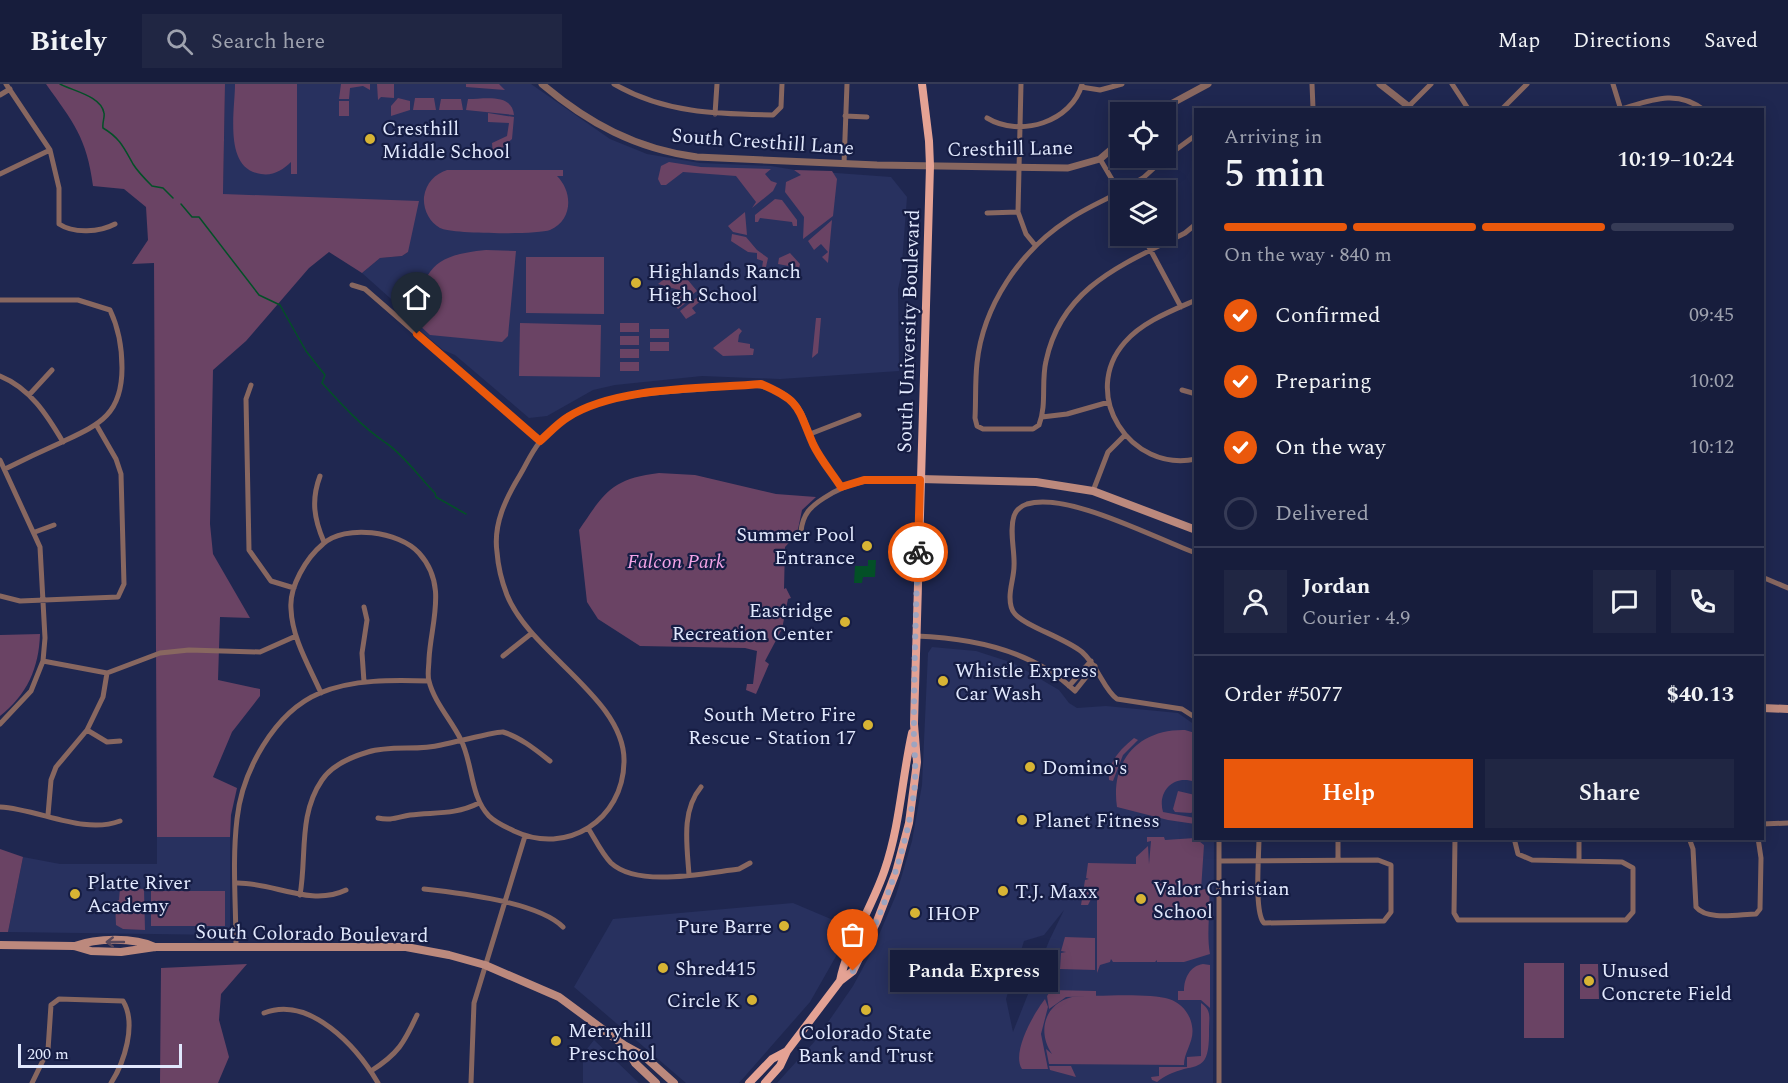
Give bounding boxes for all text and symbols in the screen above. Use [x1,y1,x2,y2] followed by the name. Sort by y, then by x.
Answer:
[142,14,562,68] search box
[30,20,106,63] text: Bitely
[163,25,196,58] icon: search
[211,25,325,58] text: Search here
[1498,25,1540,57] text: Map
[1573,25,1671,57] text: Directions
[1704,25,1758,57] text: Saved
[1110,102,1176,246] map controls
[1110,102,1176,168] button: locate
[382,114,510,167] place label: Cresthill Middle School
[671,121,855,163] street label: South Cresthill Lane
[1224,122,1322,152] text: Arriving in
[363,132,377,146] marker: Cresthill Middle School
[947,133,1073,165] street label: Cresthill Lane
[1617,143,1734,176] text: 10:19–10:24
[1224,145,1325,204] text: 5 min
[1110,180,1176,246] button: layers
[890,209,928,453] street label: South University Boulevard
[1224,240,1392,270] text: On the way · 840 m
[648,257,801,310] place label: Highlands Ranch High School
[391,272,442,334] pin
[629,276,643,290] marker: Highlands Ranch High School
[400,281,433,314] icon: home
[1224,299,1257,332] icon: check
[1275,299,1381,332] text: Confirmed
[1689,300,1734,330] text: 09:45
[1224,365,1257,398] icon: check
[1275,365,1372,398] text: Preparing
[1689,366,1734,396] text: 10:02
[1224,431,1257,464] icon: check
[1275,431,1386,464] text: On the way
[1689,432,1734,462] text: 10:12
[1275,497,1369,530] text: Delivered
[736,520,855,573] place label: Summer Pool Entrance
[888,522,948,582] courier
[902,536,935,569] icon: bike
[860,539,874,553] marker: Summer Pool Entrance
[627,547,726,577] park label: Falcon Park
[1224,570,1287,633] button: person
[1302,570,1370,603] text: Jordan
[1593,570,1656,633] button: chat
[1671,570,1734,633] button: phone
[672,596,833,649] place label: Eastridge Recreation Center
[1302,603,1410,633] text: Courier · 4.9
[838,615,852,629] marker: Eastridge Recreation Center
[955,656,1098,709] place label: Whistle Express Car Wash
[936,674,950,688] marker: Whistle Express Car Wash
[1224,678,1343,711] text: Order #5077
[1666,678,1734,711] text: $40.13
[688,700,856,753] place label: South Metro Fire Rescue - Station 17
[861,718,875,732] marker: South Metro Fire Rescue - Station 17
[1042,753,1128,783] place label: Domino's
[1224,759,1473,828] button: Help
[1485,759,1734,828] button: Share
[1023,760,1037,774] marker: Domino's
[1034,806,1160,836] place label: Planet Fitness
[1015,813,1029,827] marker: Planet Fitness
[87,868,191,921] place label: Platte River Academy
[1153,874,1290,927] place label: Valor Christian School
[1015,877,1098,907] place label: T.J. Maxx
[996,884,1010,898] marker: T.J. Maxx
[68,887,82,901] marker: Platte River Academy
[1134,892,1148,906] marker: Valor Christian School
[927,899,980,929] place label: IHOP
[908,906,922,920] marker: IHOP
[827,909,878,971] pin
[677,912,772,942] place label: Pure Barre
[195,917,429,951] street label: South Colorado Boulevard
[836,918,869,951] icon: bag
[777,919,791,933] marker: Pure Barre
[105,936,125,948] one-way arrow
[889,950,1057,992] callout: Panda Express
[675,954,756,984] place label: Shred415
[908,956,1040,986] text: Panda Express
[1601,956,1732,1009] place label: Unused Concrete Field
[656,961,670,975] marker: Shred415
[1582,974,1596,988] marker: Unused Concrete Field
[667,986,741,1016] place label: Circle K
[745,993,759,1007] marker: Circle K
[859,1003,873,1017] marker: Colorado State Bank and Trust
[568,1016,656,1069] place label: Merryhill Preschool
[798,1018,934,1071] place label: Colorado State Bank and Trust
[549,1034,563,1048] marker: Merryhill Preschool
[18,1041,182,1068] scale bar
[27,1042,69,1066] text: 200 m

